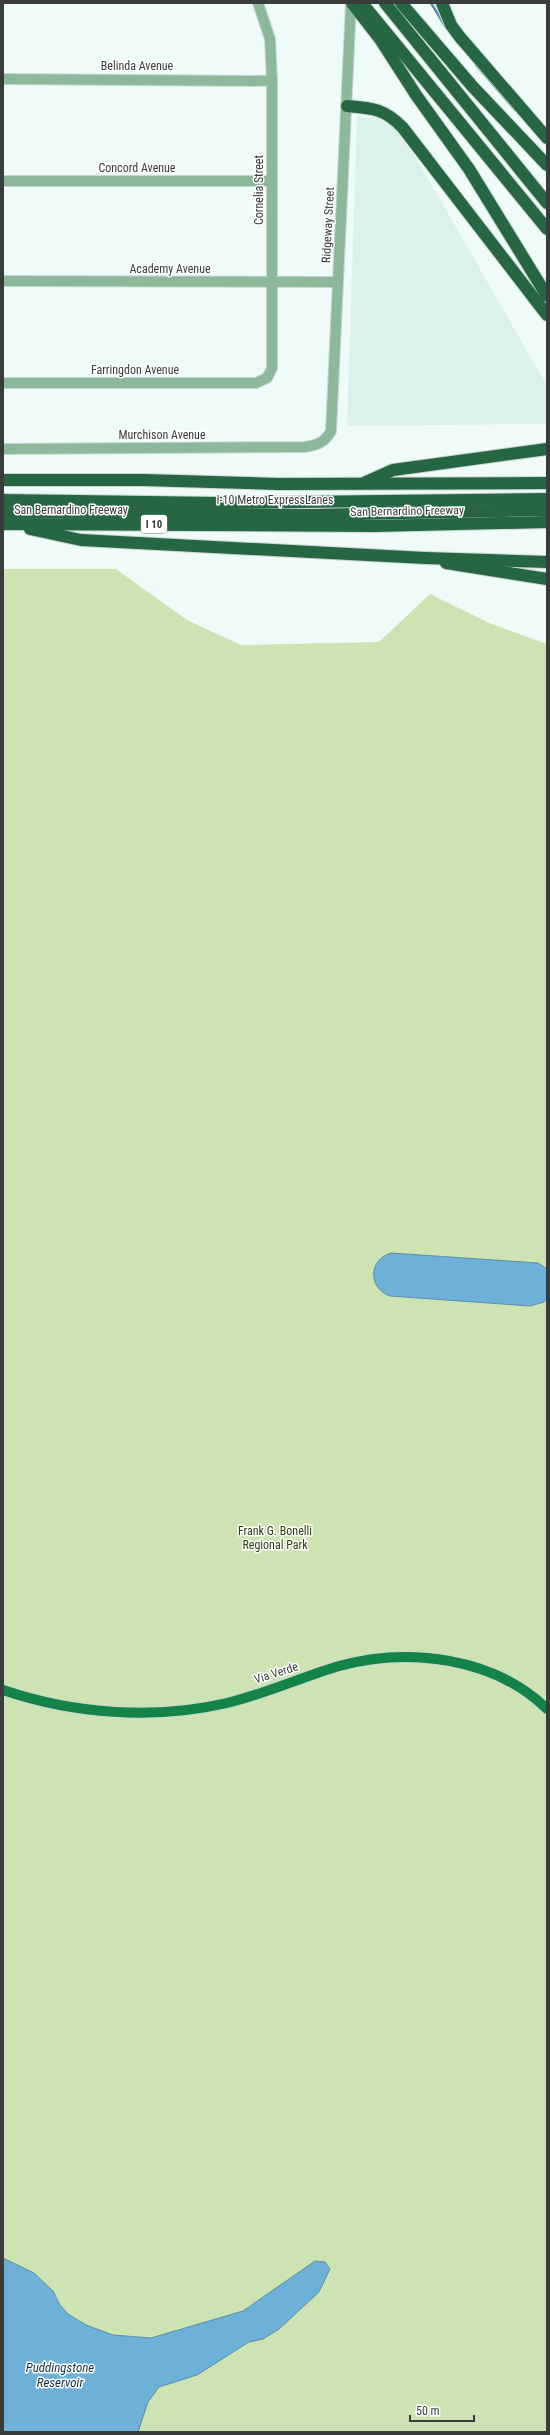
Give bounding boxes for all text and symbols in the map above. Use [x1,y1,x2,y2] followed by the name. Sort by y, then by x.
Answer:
[101,59,174,73] street label: Belinda Avenue
[252,155,266,225] street label: Cornelia Street
[98,161,176,175] street label: Concord Avenue
[319,186,337,263] street label: Ridgeway Street
[129,262,211,276] street label: Academy Avenue
[91,363,179,377] street label: Farringdon Avenue
[118,428,206,442] street label: Murchison Avenue
[217,493,333,507] street label: I-10 Metro ExpressLanes
[14,503,128,517] street label: San Bernardino Freeway
[350,503,464,519] street label: San Bernardino Freeway
[141,515,167,533] road number: I 10
[238,1524,312,1552] park label: Frank G. Bonelli Regional Park
[252,1659,300,1687] street label: Via Verde
[26,2360,94,2390] water label: Puddingstone Reservoir
[410,2397,474,2423] scale bar
[416,2404,440,2418] text: 50 m

